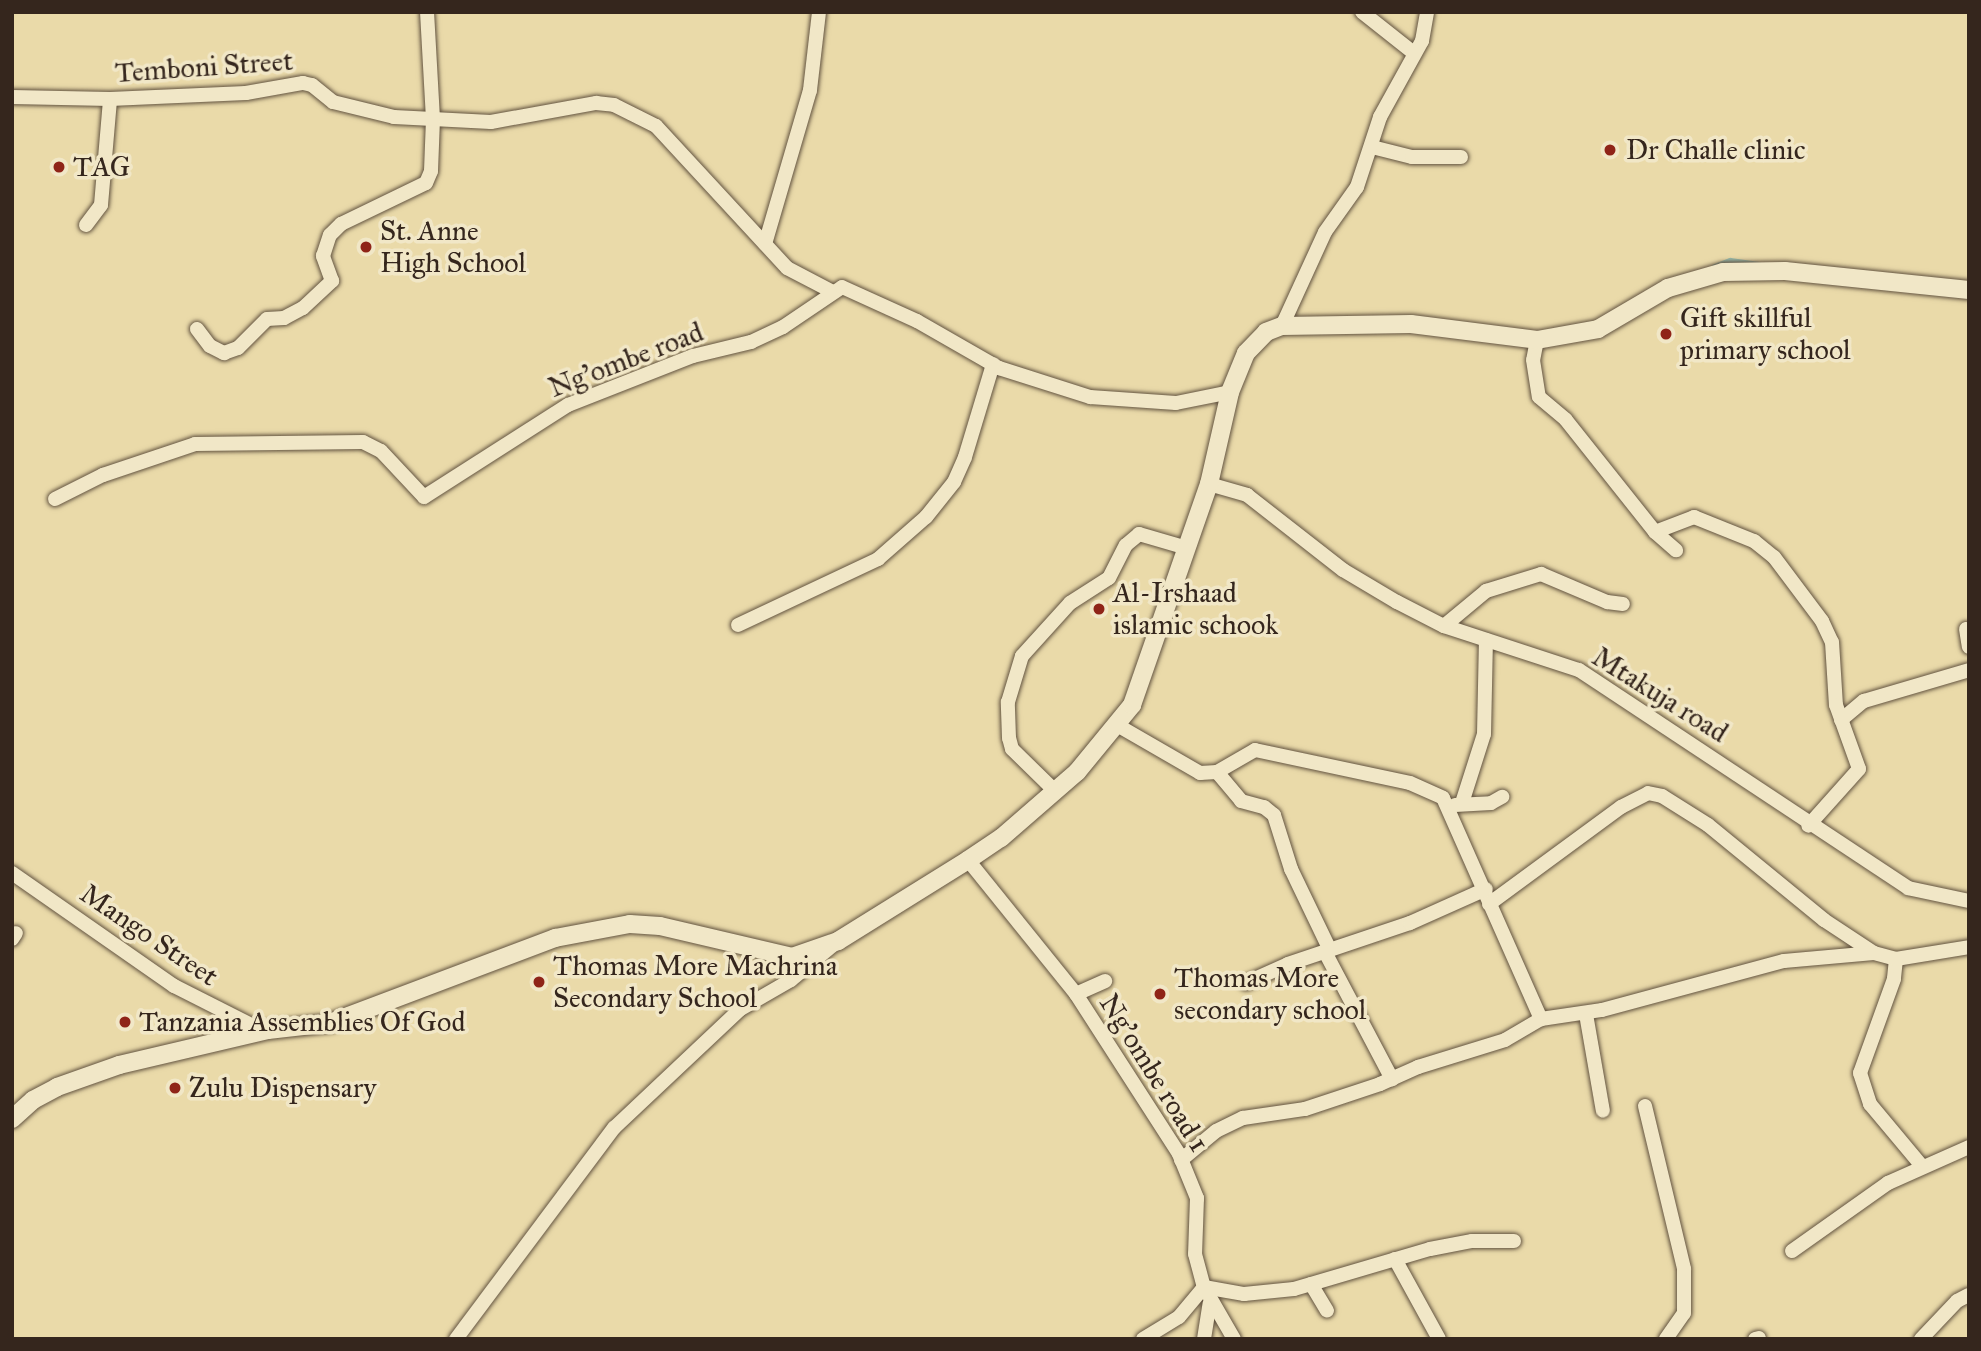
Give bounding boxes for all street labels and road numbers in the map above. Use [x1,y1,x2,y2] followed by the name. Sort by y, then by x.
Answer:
[114,44,294,90] street label: Temboni Street
[544,315,708,405] street label: Ng'ombe road
[1586,640,1734,750] street label: Mtakuja road
[74,877,224,993] street label: Mango Street
[1092,988,1216,1158] street label: Ng’ombe road 1

